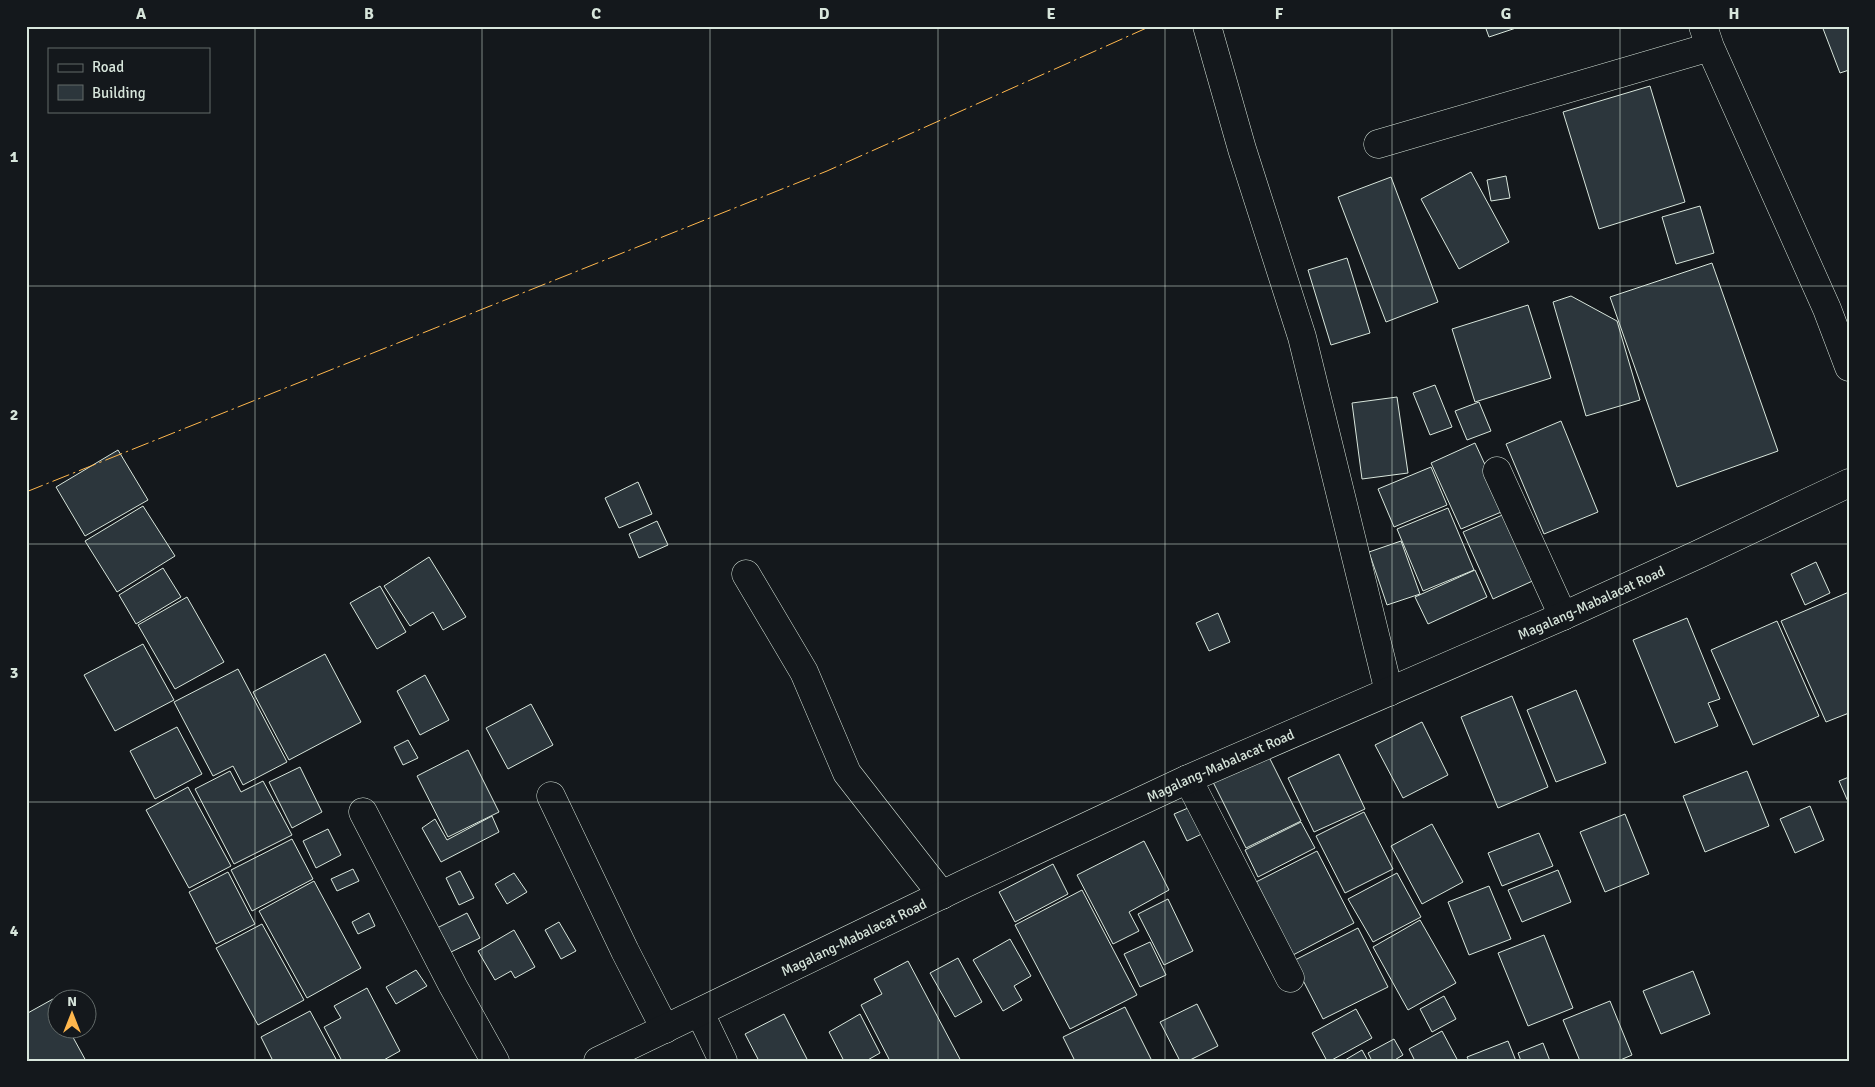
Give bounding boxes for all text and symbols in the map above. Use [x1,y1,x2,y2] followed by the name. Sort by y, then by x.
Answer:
[136,4,147,24] text: A
[364,4,374,24] text: B
[591,4,601,24] text: C
[819,4,830,24] text: D
[1046,4,1056,24] text: E
[1275,4,1284,24] text: F
[1501,4,1511,24] text: G
[1729,4,1739,24] text: H
[48,48,210,112] legend
[92,58,124,76] text: Road
[92,84,146,102] text: Building
[10,147,19,167] text: 1
[10,405,18,425] text: 2
[1515,562,1668,643] street label: Magalang-Mabalacat Road
[10,663,18,683] text: 3
[1144,725,1297,806] street label: Magalang-Mabalacat Road
[778,895,929,980] street label: Magalang-Mabalacat Road
[10,921,19,941] text: 4
[48,990,98,1040] north arrow
[67,993,77,1010] text: N

